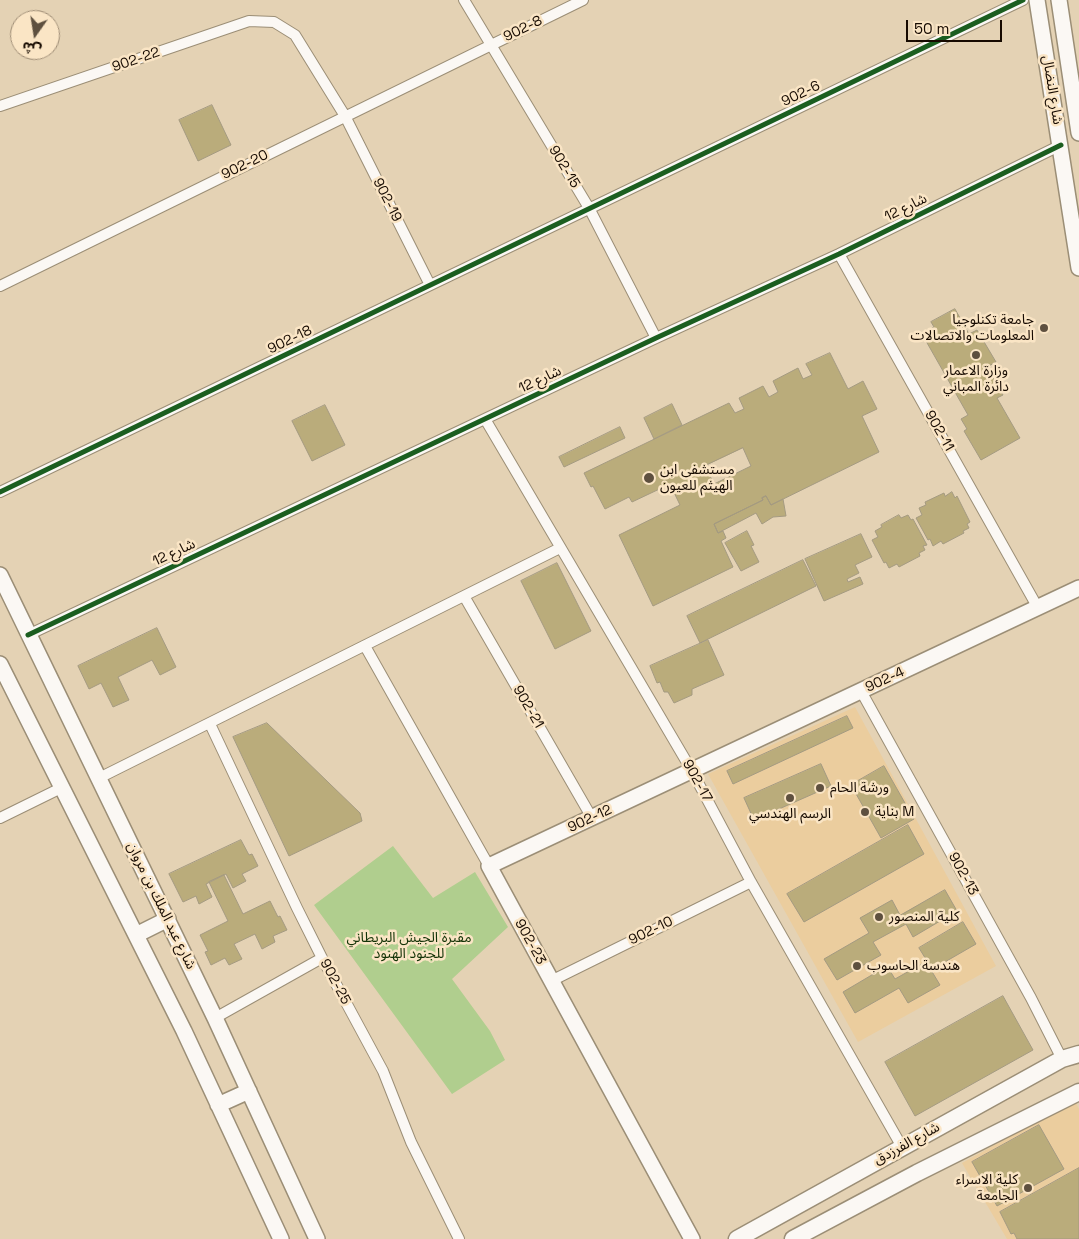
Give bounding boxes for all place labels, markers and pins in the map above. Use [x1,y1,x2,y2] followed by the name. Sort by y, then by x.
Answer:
[911,312,1034,344] place label: جامعة تكنلوجيا المعلومات والاتصالات
[1038,322,1050,334] marker: جامعة تكنلوجيا المعلومات والاتصالات
[970,349,982,361] marker: وزارة الاعمار دائرة المباني
[943,363,1009,396] place label: وزارة الاعمار دائرة المباني
[660,462,735,494] place label: مستشفى ابن الهيثم للعيون
[642,471,656,485] marker: مستشفى ابن الهيثم للعيون
[830,780,889,796] place label: ورشة الحام
[814,782,826,794] marker: ورشة الحام
[784,792,796,804] marker: الرسم الهندسي
[875,804,914,820] place label: بناية M
[749,806,831,822] place label: الرسم الهندسي
[859,806,871,818] marker: بناية M
[889,909,959,925] place label: كلية المنصور
[873,911,885,923] marker: كلية المنصور
[867,958,960,974] place label: هندسة الحاسوب
[851,960,863,972] marker: هندسة الحاسوب
[956,1172,1018,1204] place label: كلية الاسراء الجامعة
[1022,1182,1034,1194] marker: كلية الاسراء الجامعة

